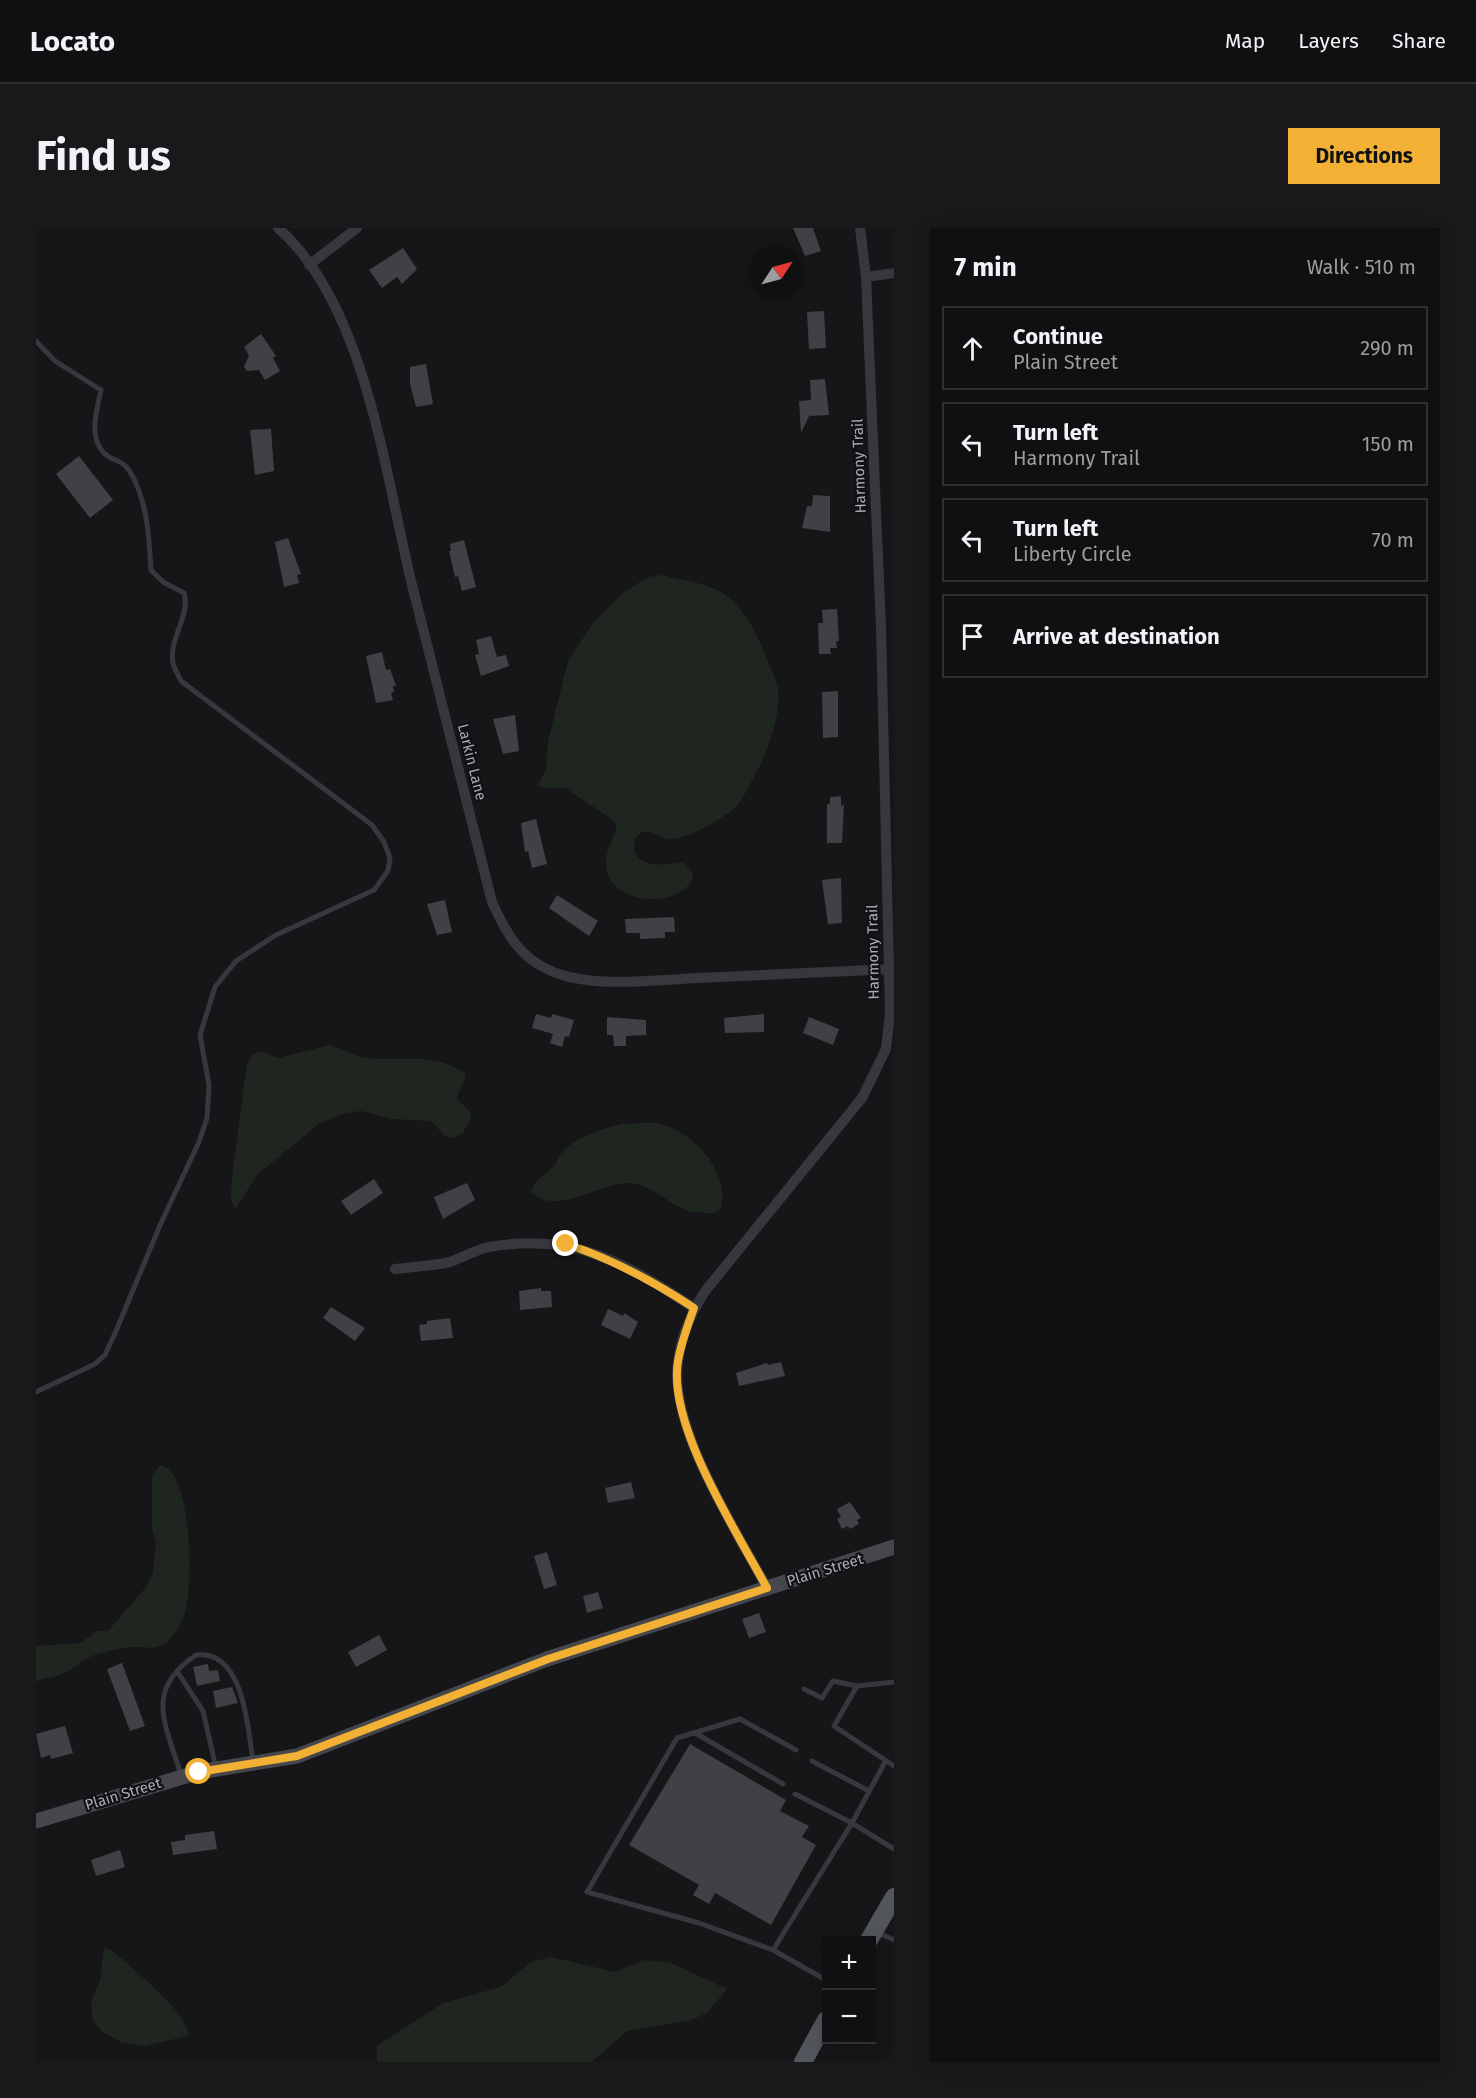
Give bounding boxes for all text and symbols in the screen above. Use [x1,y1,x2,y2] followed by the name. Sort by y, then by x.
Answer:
[30,25,115,58] text: Locato
[1225,28,1265,54] text: Map
[1298,28,1359,54] text: Layers
[1392,28,1446,54] text: Share
[1288,128,1440,184] button: Directions
[36,131,171,181] text: Find us
[750,246,804,300] north arrow
[954,252,1017,283] text: 7 min
[1307,255,1416,279] text: Walk · 510 m
[1013,323,1103,350] text: Continue
[956,332,989,365] icon: ahead
[1360,336,1414,360] text: 290 m
[1013,350,1118,374] text: Plain Street
[848,418,870,514] street label: Harmony Trail
[1013,419,1098,446] text: Turn left
[956,428,989,461] icon: left
[1362,432,1414,456] text: 150 m
[1013,446,1140,470] text: Harmony Trail
[1013,515,1098,542] text: Turn left
[956,524,989,557] icon: left
[1372,528,1414,552] text: 70 m
[1013,542,1132,566] text: Liberty Circle
[956,620,989,653] icon: arrive
[1013,623,1220,650] text: Arrive at destination
[454,722,490,802] street label: Larkin Lane
[863,904,883,1000] street label: Harmony Trail
[552,1230,578,1256] route end
[785,1550,866,1590] street label: Plain Street
[185,1758,211,1784] route start
[83,1774,164,1814] street label: Plain Street
[822,1936,876,2044] map controls
[822,1936,876,1990] button: +
[822,1990,876,2044] button: −

